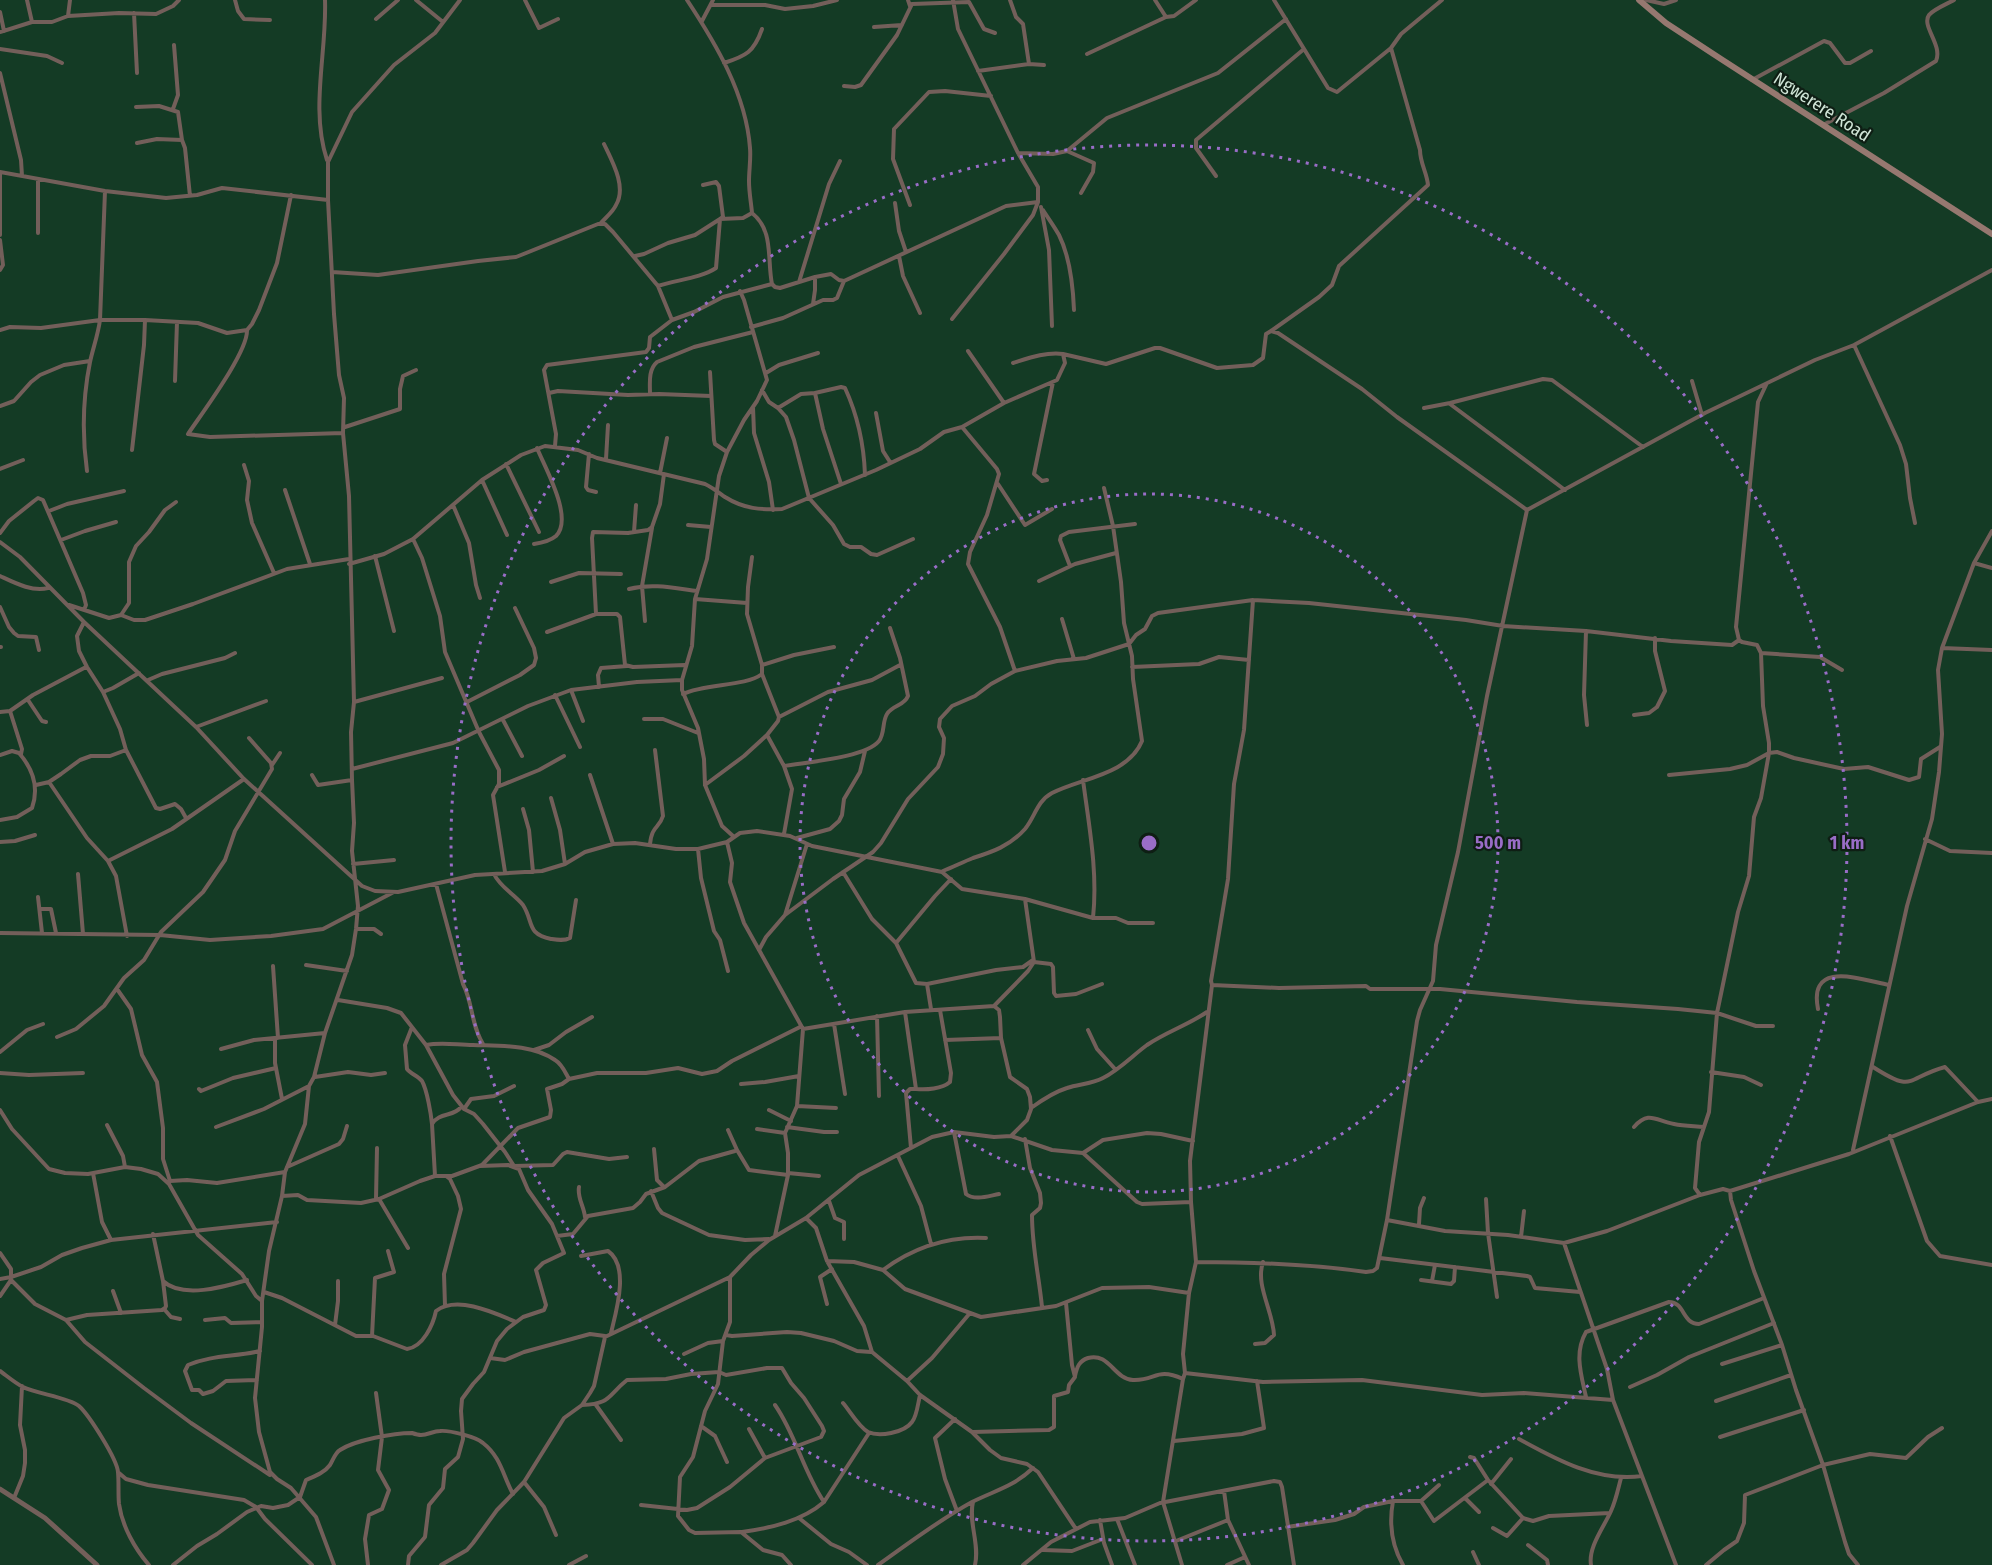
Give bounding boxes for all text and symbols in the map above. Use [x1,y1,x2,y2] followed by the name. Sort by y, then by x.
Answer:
[1769,68,1875,146] street label: Ngwerere Road
[1475,832,1521,854] text: 500 m
[1830,832,1864,854] text: 1 km
[1139,833,1159,853] centre of rings

